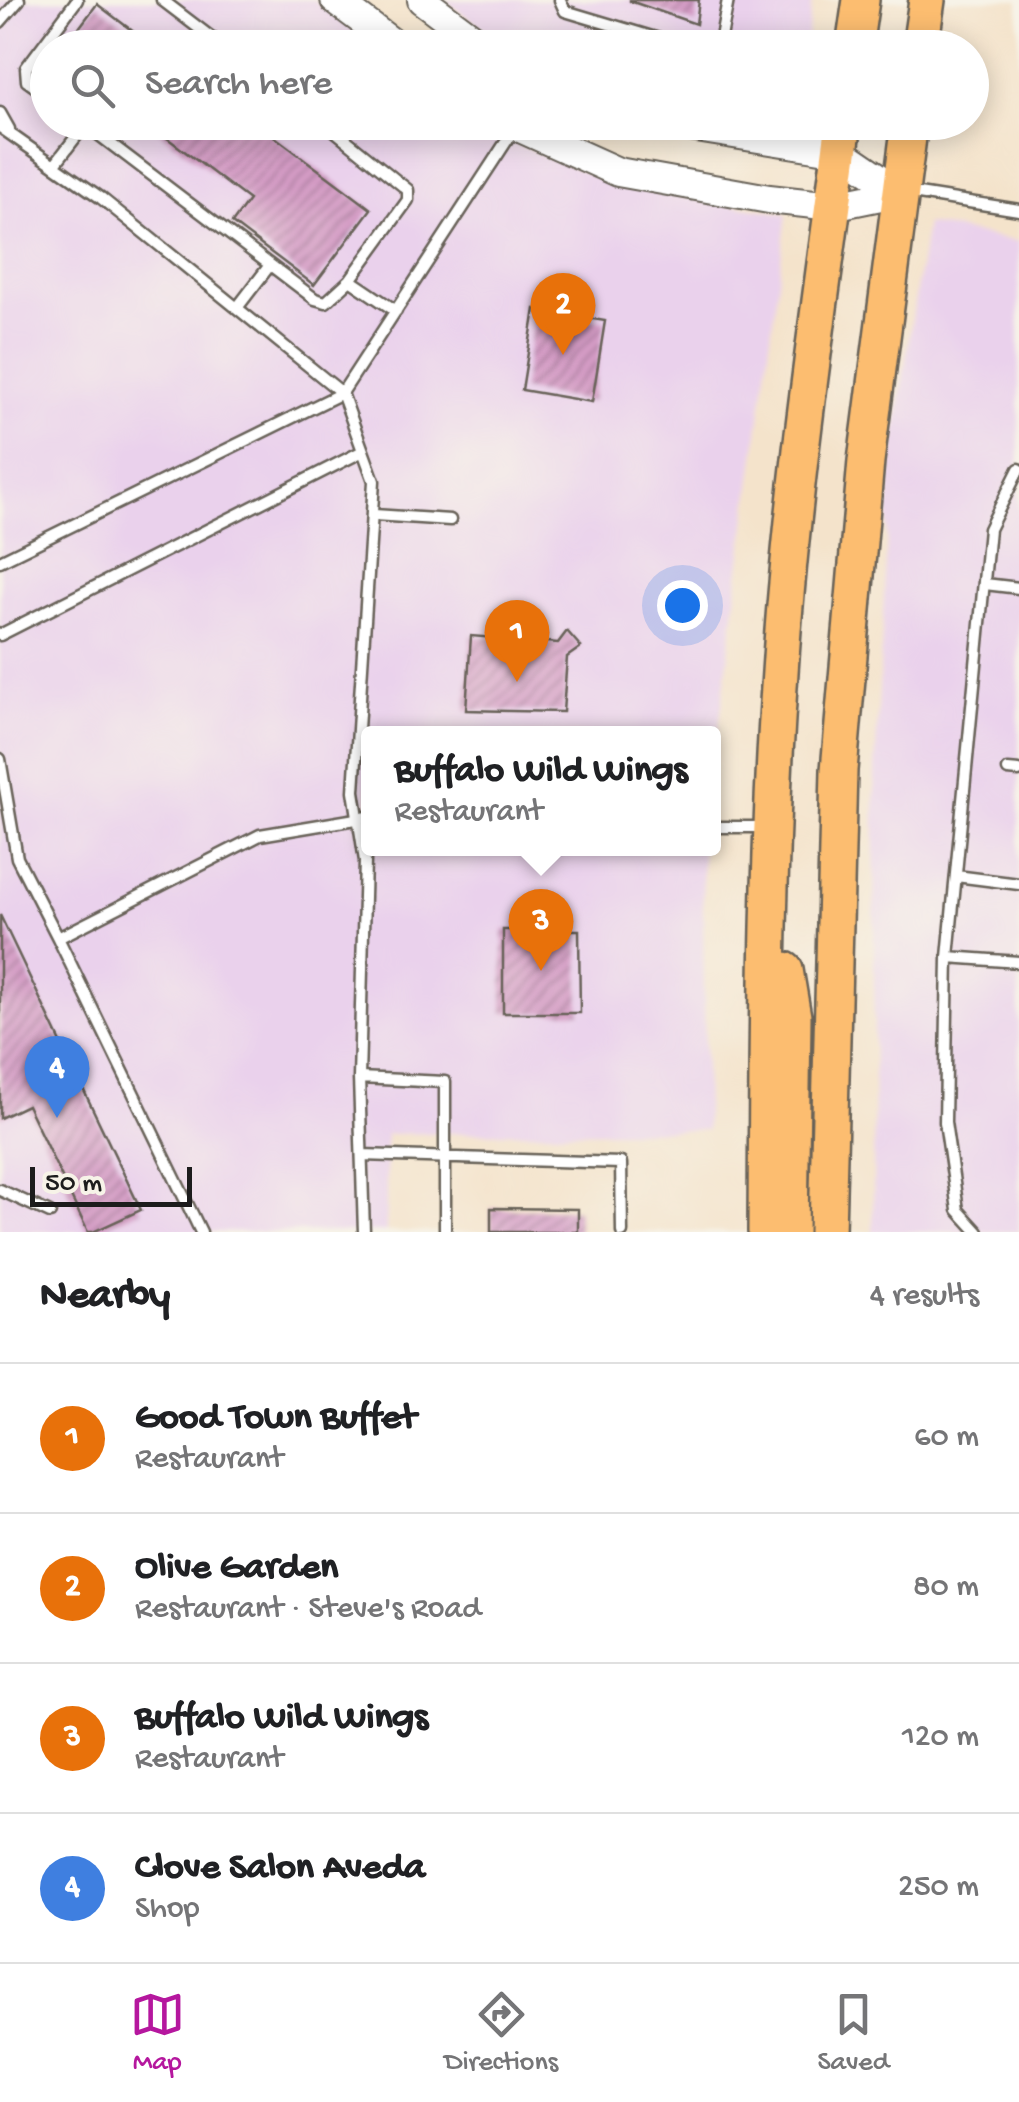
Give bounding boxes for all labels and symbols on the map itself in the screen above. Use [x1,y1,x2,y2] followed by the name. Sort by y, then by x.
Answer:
[530,272,596,355] pin: 2
[657,580,708,631] your location
[484,600,550,682] pin: 1
[508,888,574,971] pin: 3
[24,1036,90,1118] pin: 4
[30,1162,192,1206] scale bar

